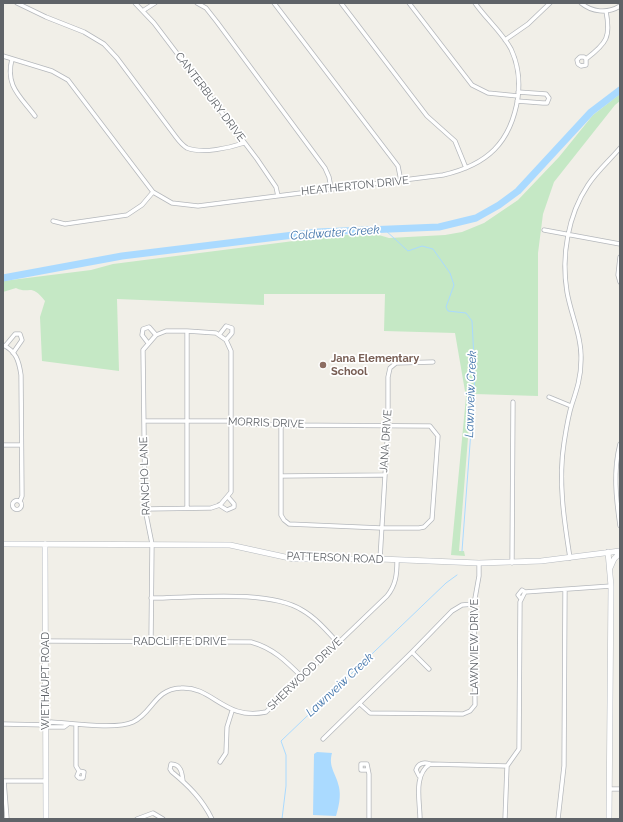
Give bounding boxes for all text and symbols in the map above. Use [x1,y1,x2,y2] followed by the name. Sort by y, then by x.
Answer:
[172,50,248,144] street label: CANTERBURY DRIVE
[301,174,409,198] street label: HEATHERTON DRIVE
[290,223,380,243] water label: Coldwater Creek
[462,350,480,438] water label: Lawnveiw Creek
[331,352,419,378] place label: Jana Elementary School
[318,360,328,370] marker: Jana Elementary School
[377,409,395,473] street label: JANA DRIVE
[228,415,304,431] street label: MORRIS DRIVE
[137,436,153,516] street label: RANCHO LANE
[286,550,384,566] street label: PATTERSON ROAD
[468,599,482,695] street label: LAWNVIEW DRIVE
[39,632,53,730] street label: WIETHAUPT ROAD
[133,635,227,649] street label: RADCLIFFE DRIVE
[265,635,345,713] street label: SHERWOOD DRIVE
[303,650,377,720] water label: Lawnveiw Creek

